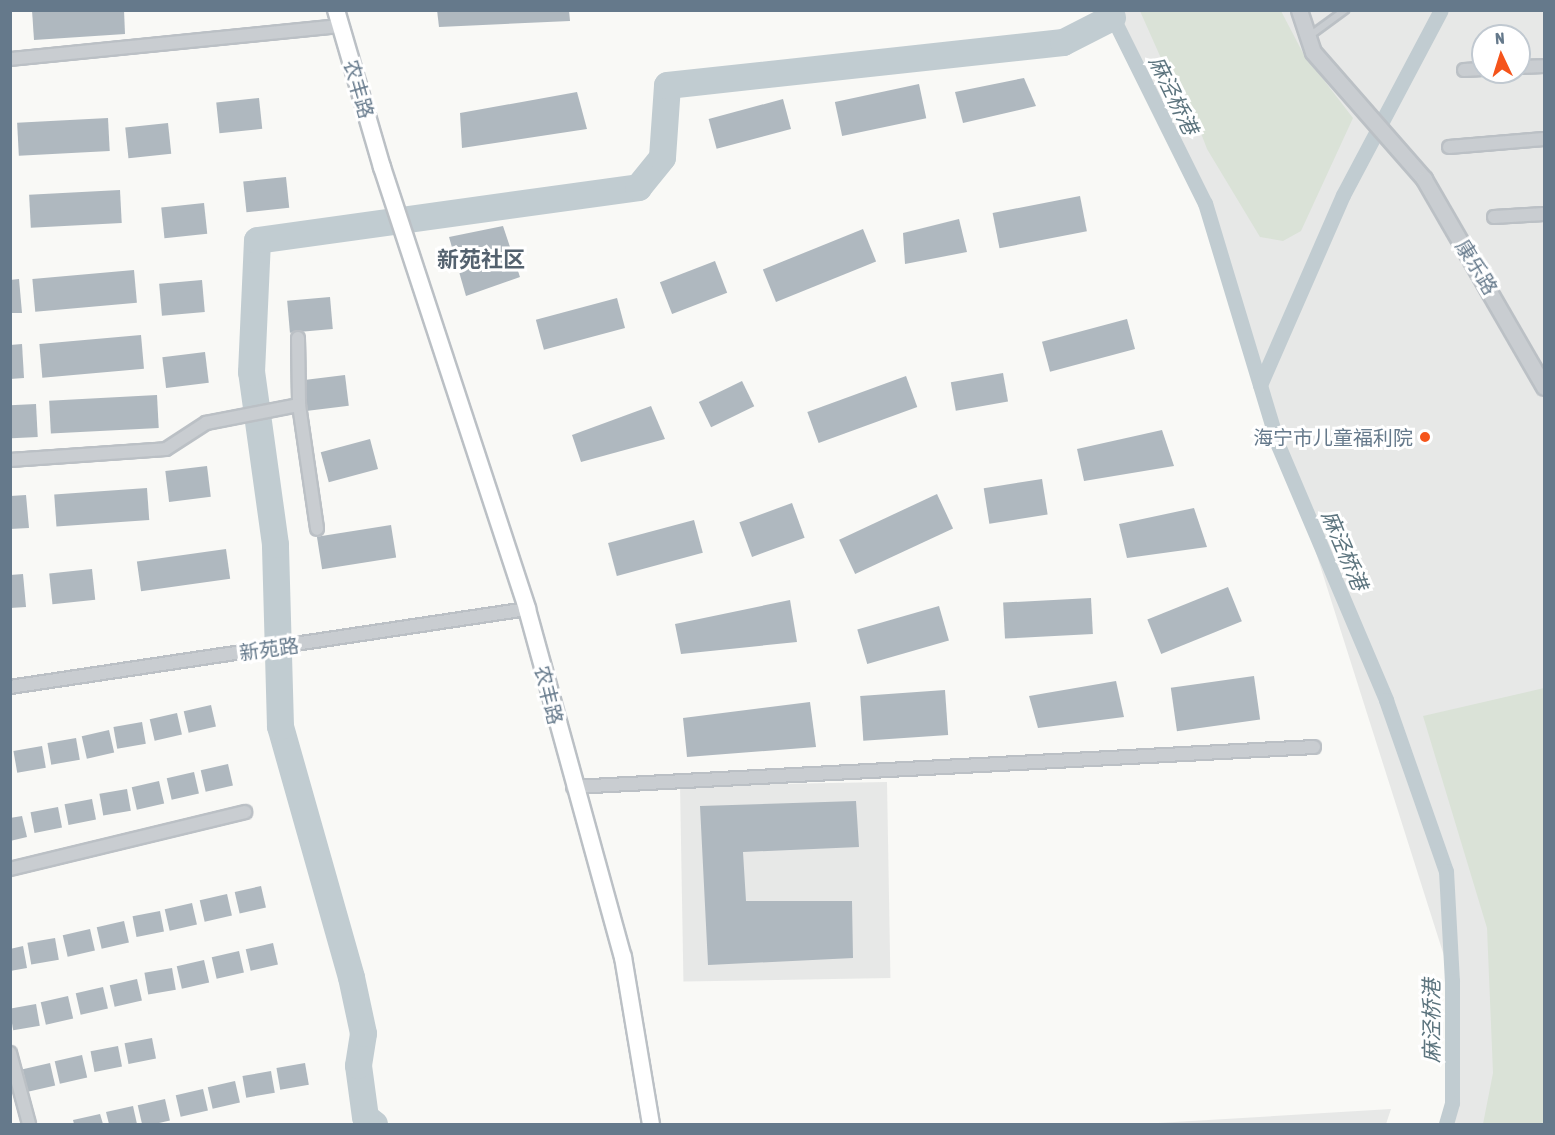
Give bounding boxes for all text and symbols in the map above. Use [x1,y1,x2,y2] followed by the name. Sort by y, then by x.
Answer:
[1471,24,1531,84] north arrow
[1495,29,1505,47] text: N
[1144,52,1204,138] water label: 麻泾桥港
[339,57,379,121] street label: 农丰路
[1451,235,1503,299] street label: 康乐路
[437,247,525,273] district label: 新苑社区
[1253,425,1413,449] place label: 海宁市儿童福利院
[1418,430,1432,444] marker: 海宁市儿童福利院
[1317,506,1373,594] water label: 麻泾桥港
[238,633,300,665] street label: 新苑路
[530,663,568,727] street label: 农丰路
[1418,979,1444,1063] water label: 麻泾桥港

